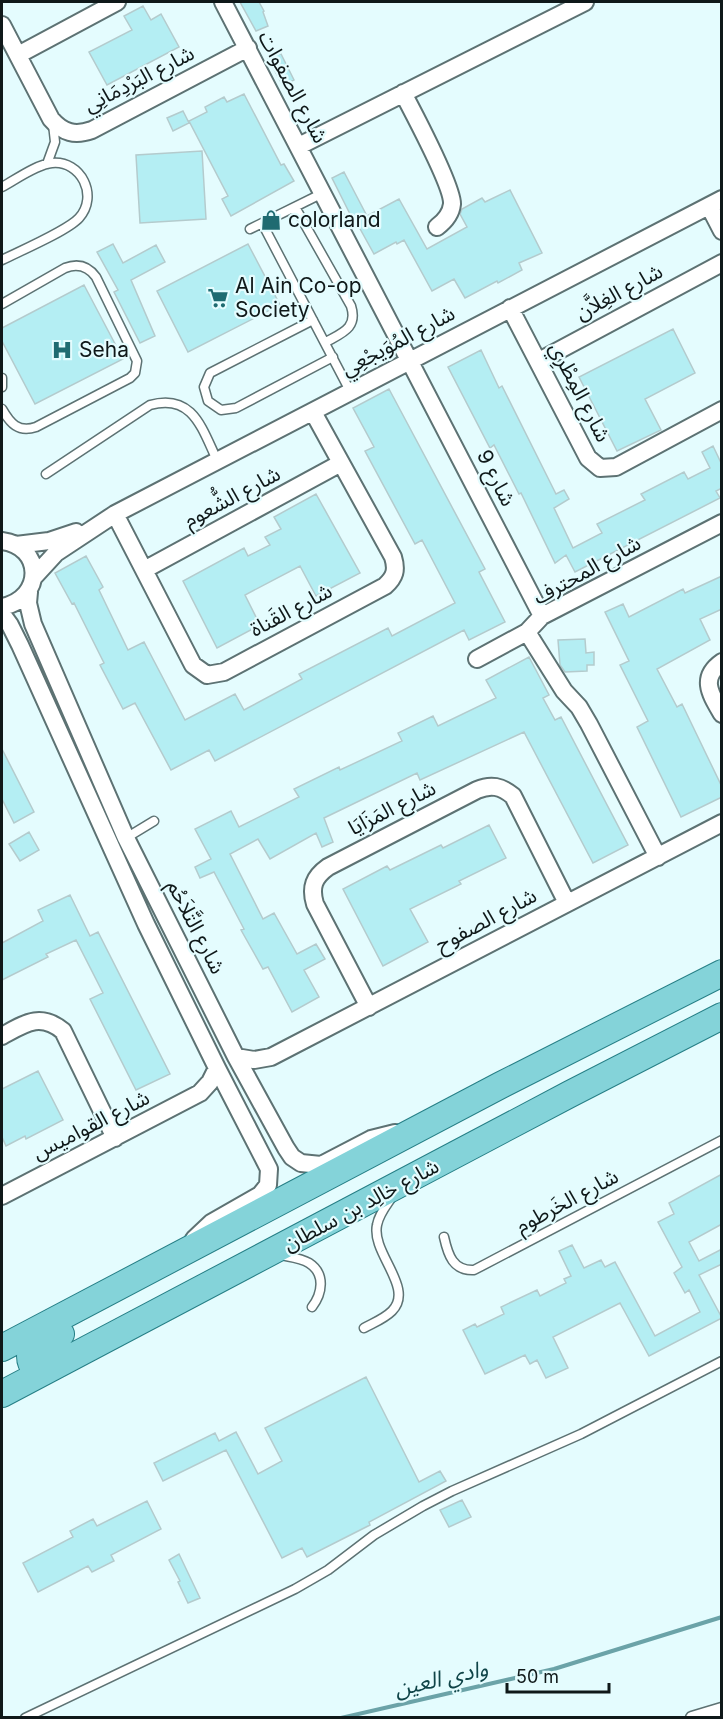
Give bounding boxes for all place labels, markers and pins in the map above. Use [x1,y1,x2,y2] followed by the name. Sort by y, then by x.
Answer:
[288,207,381,232] place label: colorland
[259,208,283,232] shop icon: colorland
[235,273,362,322] place label: Al Ain Co-op Society
[206,286,230,310] supermarket icon: Al Ain Co-op Society
[79,337,129,362] place label: Seha
[50,338,74,362] hospital icon: Seha

